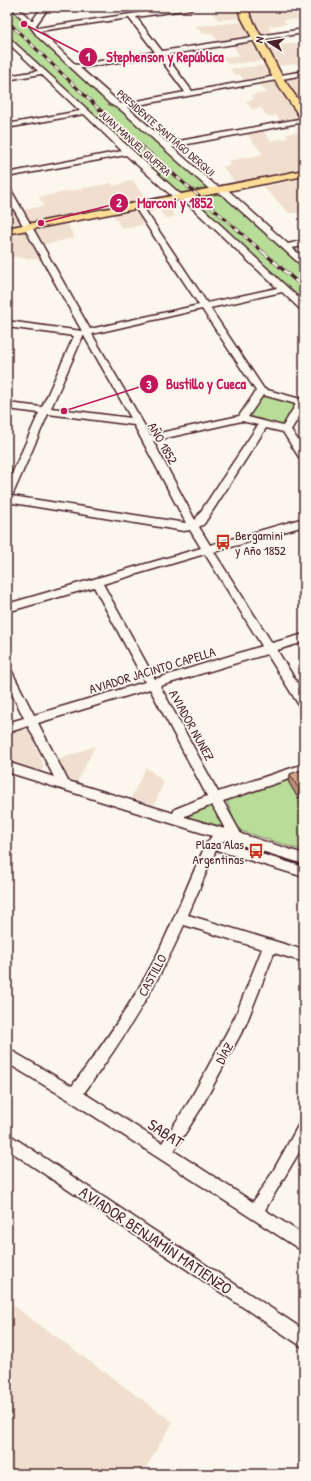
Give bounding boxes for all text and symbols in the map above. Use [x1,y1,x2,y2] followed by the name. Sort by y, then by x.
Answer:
[249,22,289,62] north arrow
[252,35,267,44] text: N
[78,44,232,70] callout: Stephenson y República
[106,47,224,68] text: Stephenson y República
[86,48,91,65] text: 1
[114,87,218,179] street label: PRESIDENTE SANTIAGO DERQUI
[96,107,174,179] street label: JUAN MANUEL GIUFFRA
[109,190,220,216] callout: Marconi y 1852
[137,193,213,214] text: Marconi y 1852
[116,194,122,211] text: 2
[139,371,254,397] callout: Bustillo y Cueca
[166,374,246,395] text: Bustillo y Cueca
[146,376,152,393] text: 3
[144,419,182,467] street label: AÑO 1852
[235,526,286,559] place label: Bergamini y Año 1852
[214,533,232,551] bus stop icon: Bergamini y Año 1852
[87,642,218,698] street label: AVIADOR JACINTO CAPELLA
[165,686,219,764] street label: AVIADOR NUNEZ
[192,835,244,868] place label: Plaza Alas Argentinas
[247,842,265,860] bus stop icon: Plaza Alas Argentinas
[133,951,171,999] street label: CASTILLO
[211,1039,237,1067] street label: DÍAZ
[144,1113,189,1153] street label: SABAT
[75,1181,237,1299] street label: AVIADOR BENJAMÍN MATIENZO

